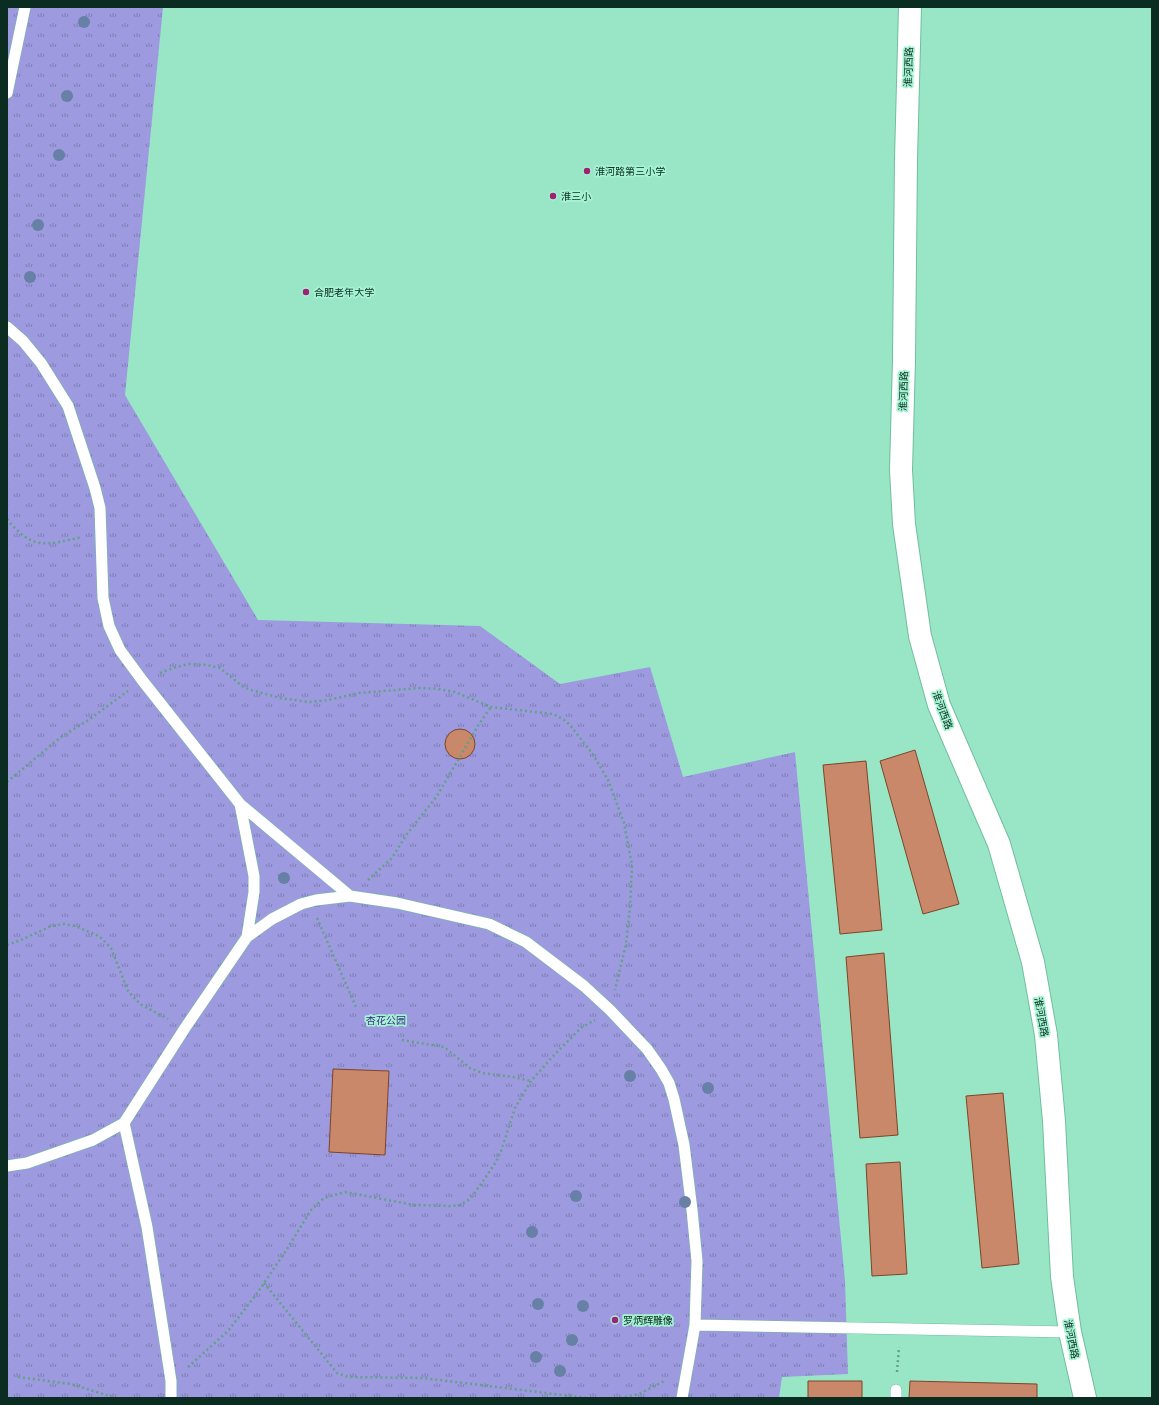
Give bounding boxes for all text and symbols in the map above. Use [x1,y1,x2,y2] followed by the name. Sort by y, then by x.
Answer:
[902,47,916,87] street label: 淮河西路
[582,166,592,176] marker: 淮河路第三小学
[595,166,665,178] place label: 淮河路第三小学
[548,191,558,201] marker: 淮三小
[561,191,591,203] place label: 淮三小
[301,287,311,297] marker: 合肥老年大学
[314,287,374,299] place label: 合肥老年大学
[897,371,911,411] street label: 淮河西路
[930,689,955,731] street label: 淮河西路
[1032,996,1050,1038] street label: 淮河西路
[366,1015,406,1027] park label: 杏花公园
[610,1315,620,1325] marker: 罗炳辉雕像
[623,1315,673,1327] place label: 罗炳辉雕像
[1061,1318,1081,1360] street label: 淮河西路

